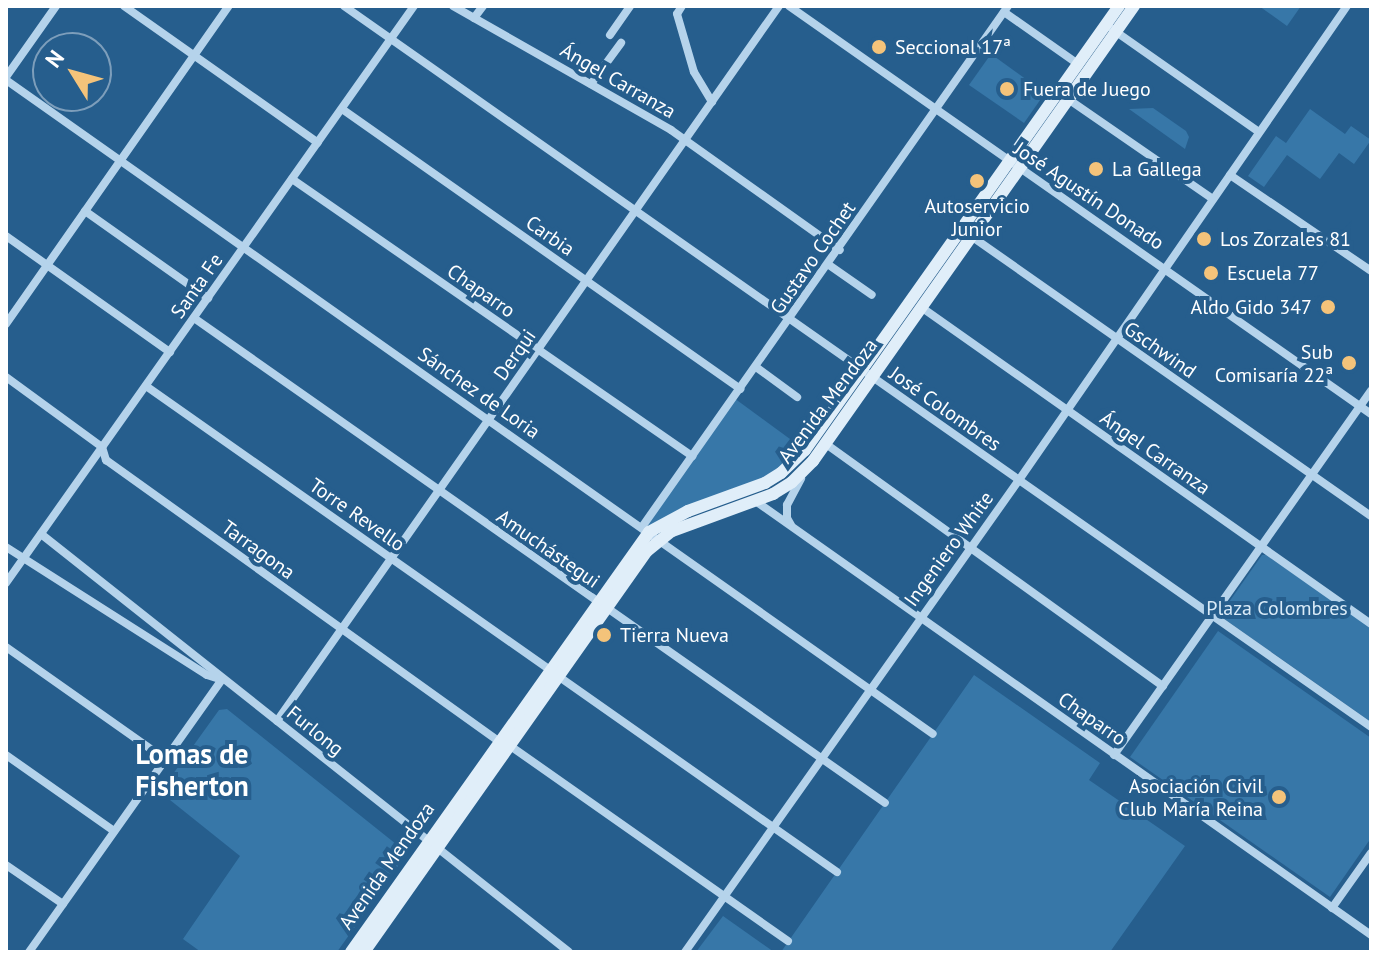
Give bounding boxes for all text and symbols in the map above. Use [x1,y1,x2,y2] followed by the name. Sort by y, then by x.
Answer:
[32,32,112,112] north arrow
[895,35,1011,59] place label: Seccional 17ª
[556,38,680,124] street label: Ángel Carranza
[870,38,888,56] marker: Seccional 17ª
[39,45,70,73] text: N
[1023,77,1151,101] place label: Fuera de Juego
[998,80,1016,98] marker: Fuera de Juego
[1009,137,1169,255] street label: José Agustín Donado
[1112,157,1202,181] place label: La Gallega
[1087,160,1105,178] marker: La Gallega
[968,172,986,190] marker: Autoservicio Junior
[924,194,1030,241] place label: Autoservicio Junior
[765,197,861,319] street label: Gustavo Cochet
[521,211,579,261] street label: Carbia
[1220,227,1351,251] place label: Los Zorzales 81
[1195,230,1213,248] marker: Los Zorzales 81
[166,249,228,323] street label: Santa Fe
[442,259,520,323] street label: Chaparro
[1227,261,1319,285] place label: Escuela 77
[1202,264,1220,282] marker: Escuela 77
[1191,295,1312,319] place label: Aldo Gido 347
[1319,298,1337,316] marker: Aldo Gido 347
[1119,317,1201,383] street label: Gschwind
[489,325,541,385] street label: Derqui
[773,334,883,468] street label: Avenida Mendoza
[1215,340,1333,387] place label: Sub Comisaría 22ª
[413,342,545,444] street label: Sánchez de Loria
[1340,354,1358,372] marker: Sub Comisaría 22ª
[885,362,1005,456] street label: José Colombres
[1095,406,1215,500] street label: Ángel Carranza
[305,473,409,557] street label: Torre Revello
[899,487,999,611] street label: Ingeniero White
[492,505,604,593] street label: Amuchástegui
[217,515,299,585] street label: Tarragona
[1206,596,1348,620] park label: Plaza Colombres
[620,623,729,647] place label: Tierra Nueva
[595,626,613,644] marker: Tierra Nueva
[1053,687,1131,751] street label: Chaparro
[282,701,348,761] street label: Furlong
[135,737,249,803] district label: Lomas de Fisherton
[1118,774,1263,821] place label: Asociación Civil Club María Reina
[1270,788,1288,806] marker: Asociación Civil Club María Reina
[334,798,440,934] street label: Avenida Mendoza

